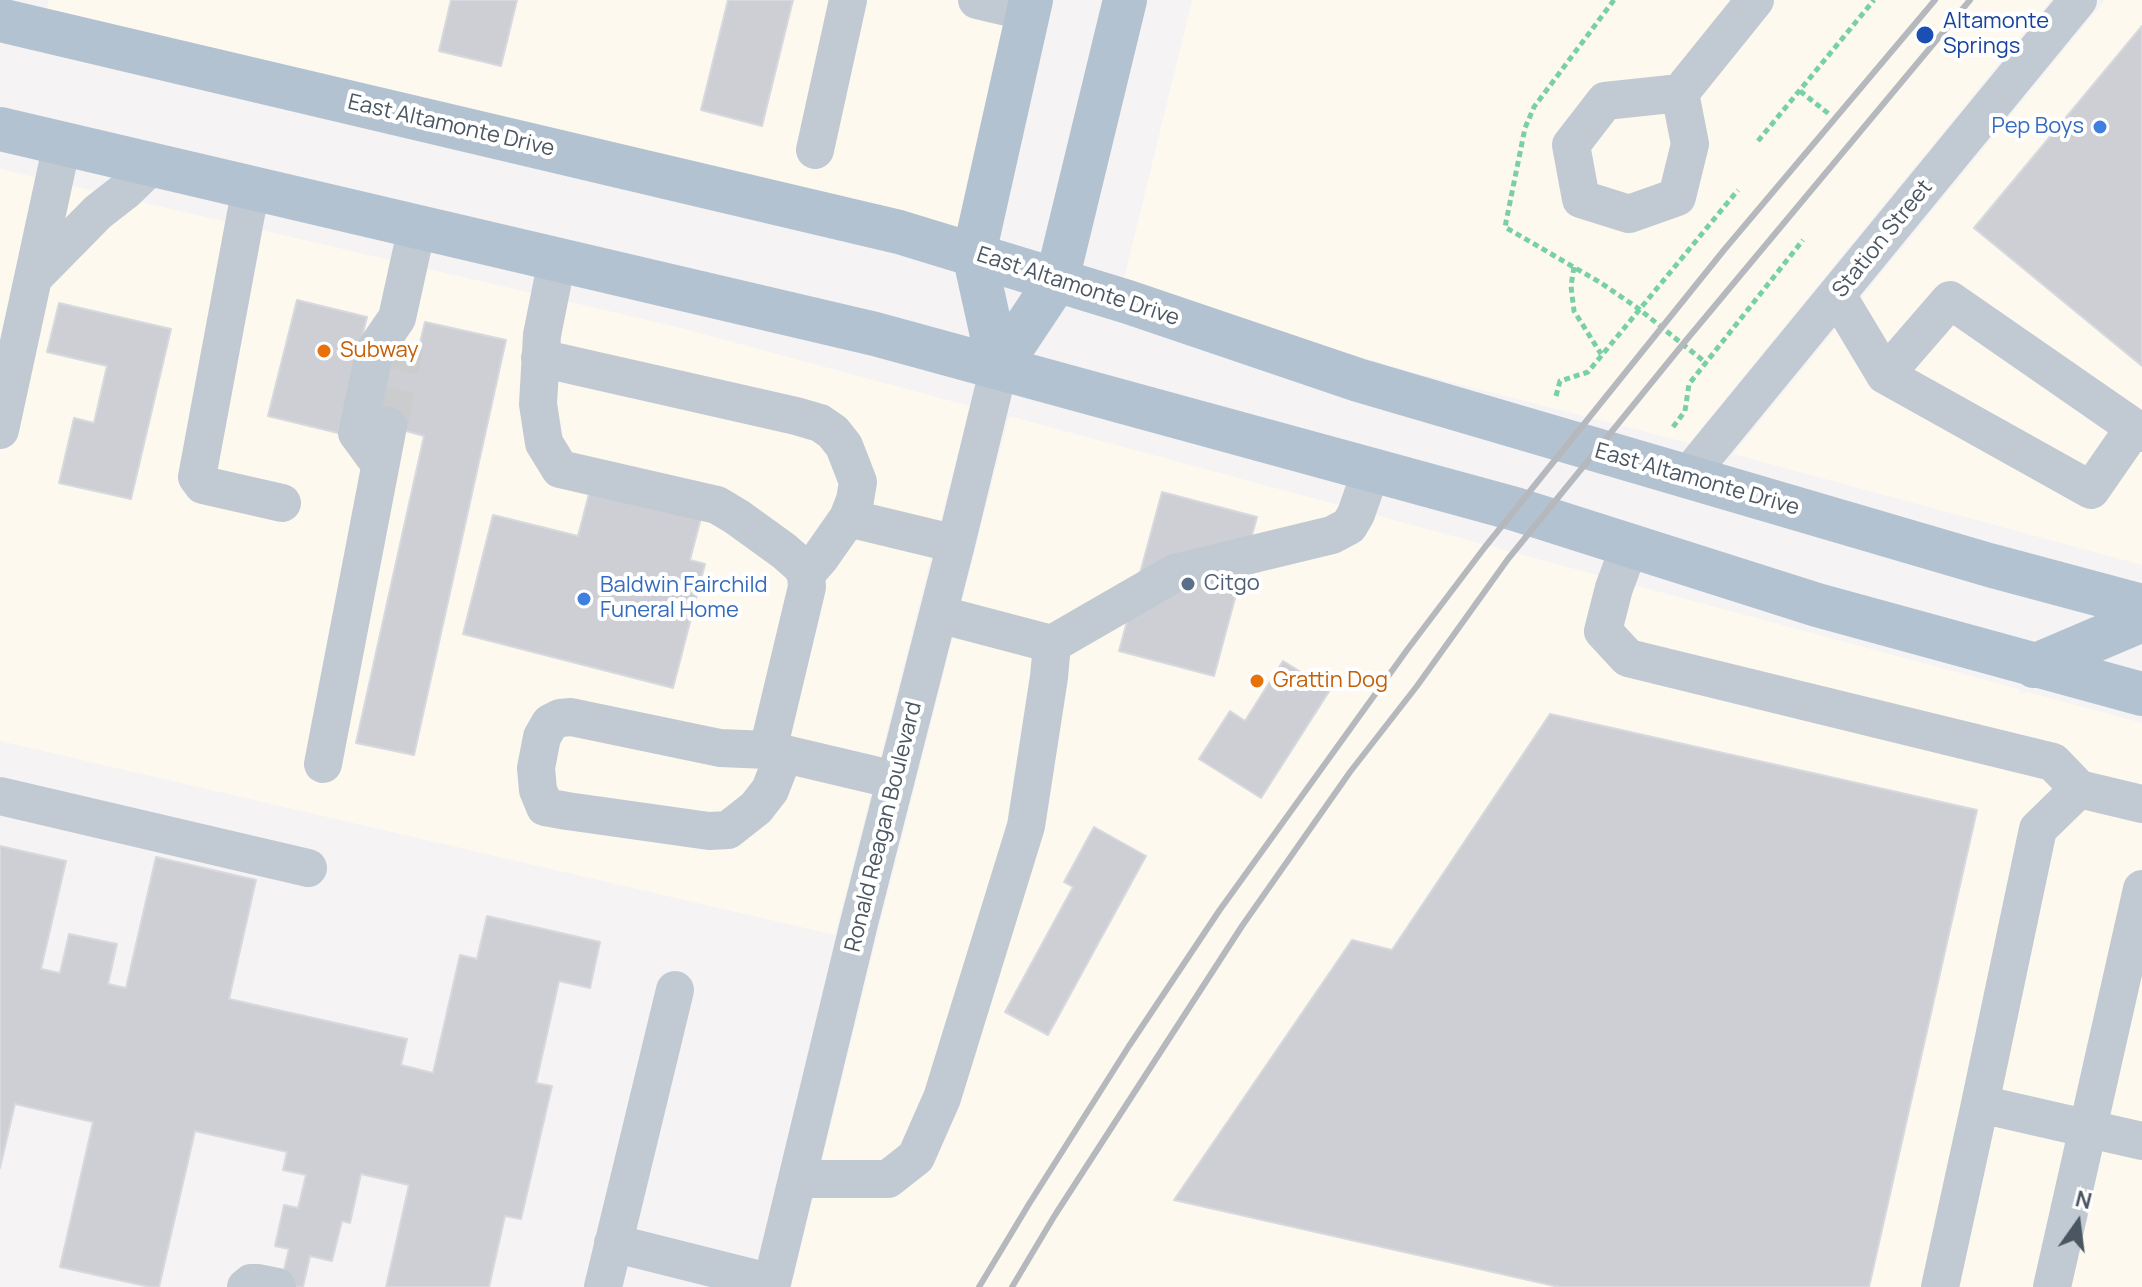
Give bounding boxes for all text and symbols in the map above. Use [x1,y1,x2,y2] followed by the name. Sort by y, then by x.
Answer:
[1943,9,2049,60] place label: Altamonte Springs
[1914,24,1936,46] marker: Altamonte Springs
[345,89,557,163] street label: East Altamonte Drive
[1992,114,2084,140] place label: Pep Boys
[2091,118,2109,136] marker: Pep Boys
[1828,175,1938,303] street label: Station Street
[973,242,1183,332] street label: East Altamonte Drive
[340,338,419,364] place label: Subway
[315,342,333,360] marker: Subway
[1592,438,1802,522] street label: East Altamonte Drive
[1204,571,1260,597] place label: Citgo
[600,573,768,624] place label: Baldwin Fairchild Funeral Home
[1179,575,1197,593] marker: Citgo
[575,590,593,608] marker: Baldwin Fairchild Funeral Home
[1273,668,1388,694] place label: Grattin Dog
[1248,672,1266,690] marker: Grattin Dog
[840,699,928,955] street label: Ronald Reagan Boulevard
[2038,1183,2118,1263] north arrow
[2073,1183,2095,1216] text: N

